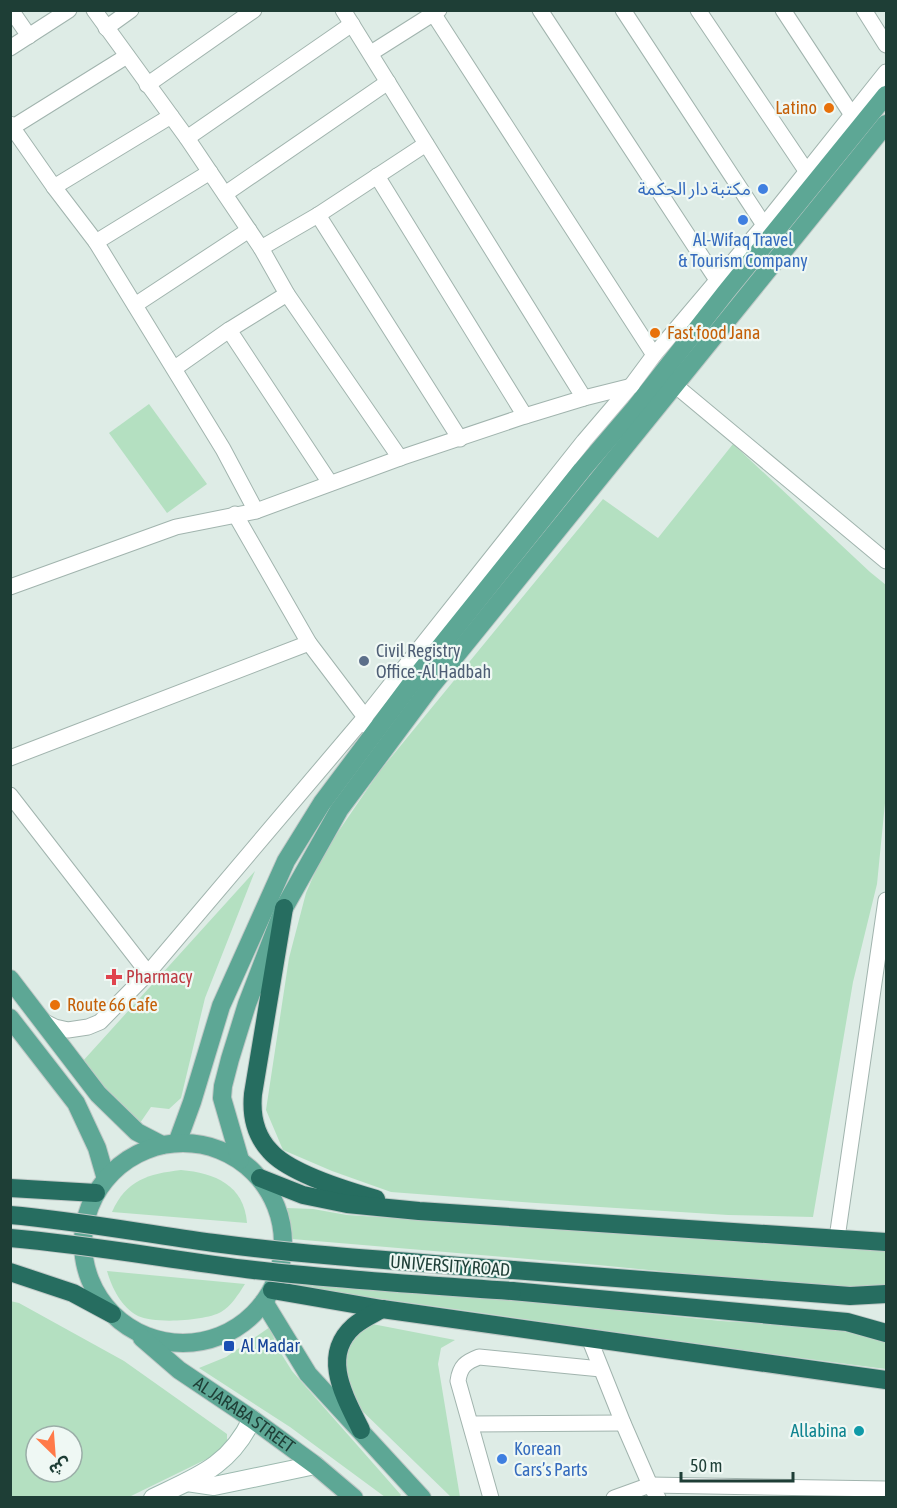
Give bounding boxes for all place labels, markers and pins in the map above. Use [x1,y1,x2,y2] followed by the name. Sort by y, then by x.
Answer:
[775,97,817,118] place label: Latino
[822,101,836,115] marker: Latino
[638,178,751,200] place label: مكتبة دار الحكمة
[756,182,770,196] marker: مكتبة دار الحكمة
[736,213,750,227] marker: Al-Wifaq Travel & Tourism Company
[678,229,808,271] place label: Al-Wifaq Travel & Tourism Company
[667,322,760,343] place label: Fast food Jana
[648,326,662,340] marker: Fast food Jana
[376,640,491,682] place label: Civil Registry Office -Al Hadbah
[357,654,371,668] marker: Civil Registry Office -Al Hadbah
[126,966,193,987] place label: Pharmacy
[107,970,121,984] marker: Pharmacy
[67,994,158,1015] place label: Route 66 Cafe
[48,998,62,1012] marker: Route 66 Cafe
[241,1335,300,1356] place label: Al Madar
[222,1339,236,1353] marker: Al Madar
[790,1420,847,1441] place label: Allabina
[852,1424,866,1438] marker: Allabina
[514,1438,588,1480] place label: Korean Cars’s Parts
[495,1452,509,1466] marker: Korean Cars’s Parts

